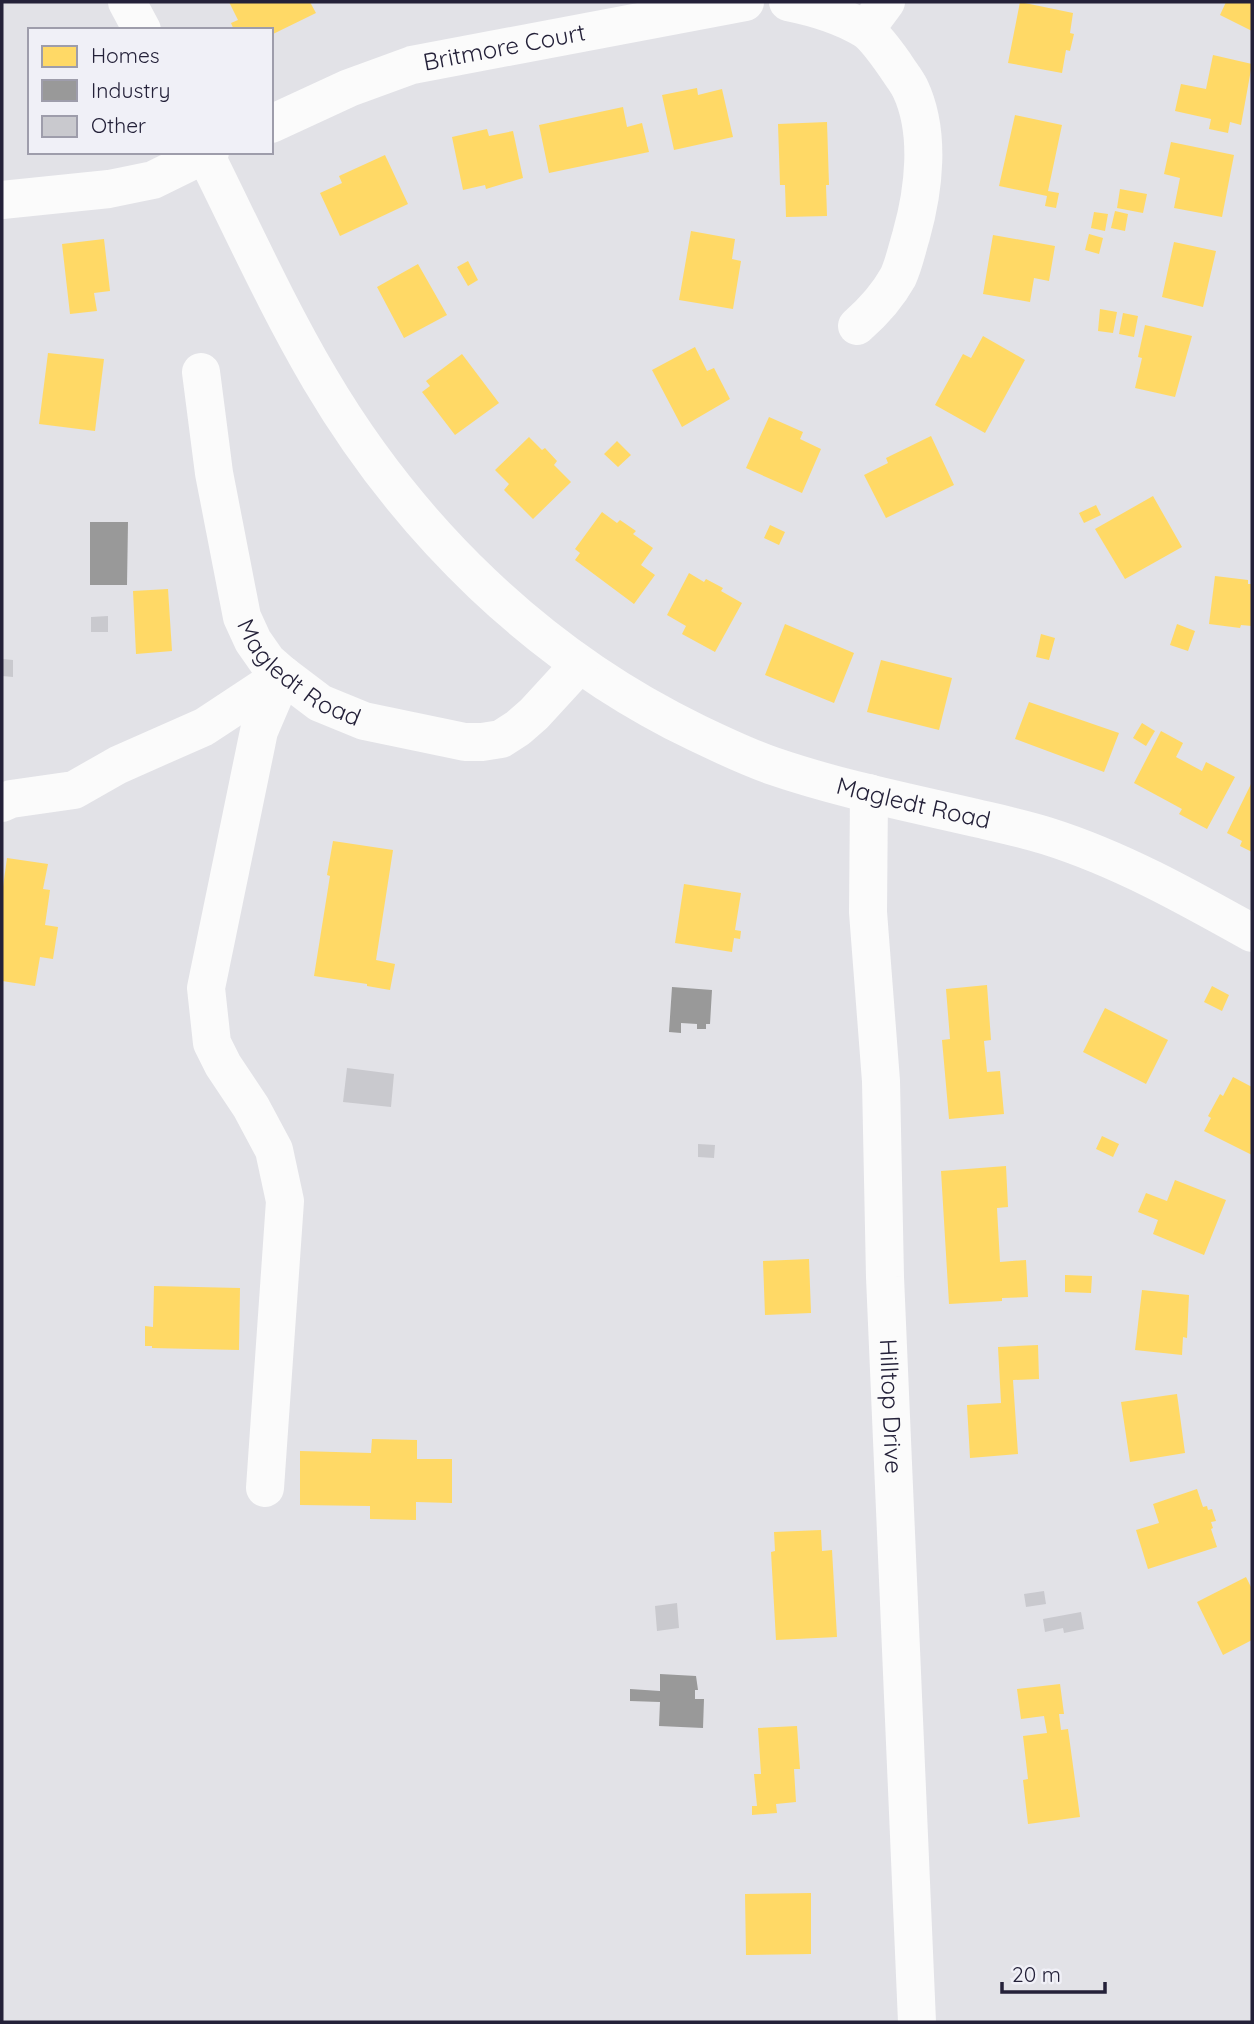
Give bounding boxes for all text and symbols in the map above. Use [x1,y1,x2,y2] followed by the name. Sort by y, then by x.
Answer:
[421,16,588,77] street label: Britmore Court
[28,28,273,154] legend
[91,42,160,68] text: Homes
[91,77,170,103] text: Industry
[91,112,146,138] text: Other
[231,614,365,732] street label: Magledt Road
[834,770,993,835] street label: Magledt Road
[874,1338,909,1474] street label: Hilltop Drive
[1002,1951,1105,1995] scale bar
[1012,1961,1061,1987] text: 20 m

